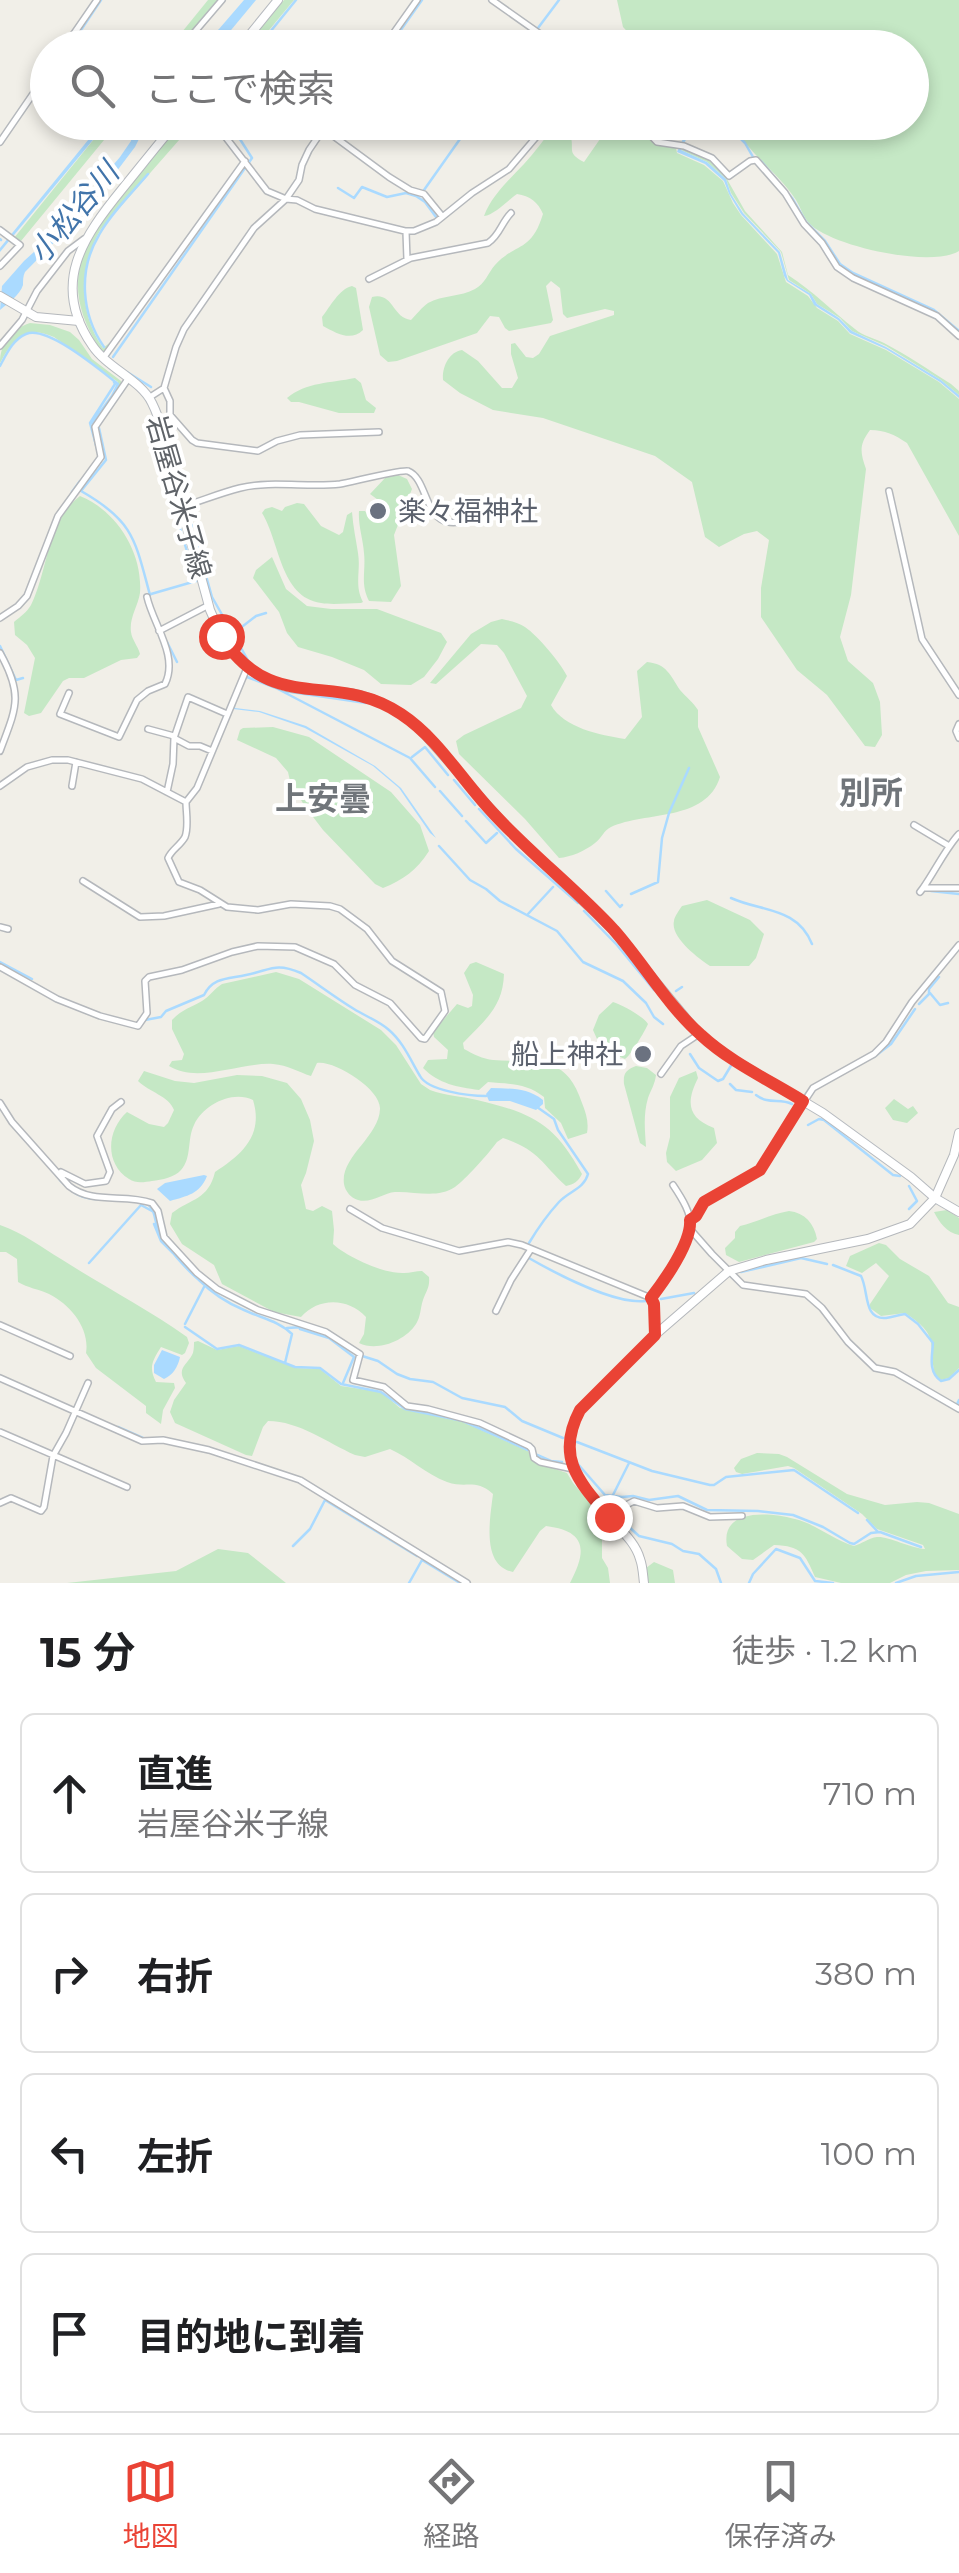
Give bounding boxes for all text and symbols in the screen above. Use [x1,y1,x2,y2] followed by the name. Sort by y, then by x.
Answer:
[30,30,929,140] search box
[65,58,120,113] icon: search
[145,65,335,112] text: ここで検索
[21,153,128,271] water label: 小松谷川
[140,412,218,582] street label: 岩屋谷米子線
[398,494,538,528] place label: 楽々福神社
[367,500,389,522] marker: 楽々福神社
[199,614,245,660] route start
[839,773,903,812] district label: 別所
[275,779,371,818] district label: 上安曇
[511,1037,623,1071] place label: 船上神社
[632,1043,654,1065] marker: 船上神社
[587,1495,633,1541] route end
[40,1626,135,1678] text: 15 分
[732,1631,919,1670] text: 徒歩 · 1.2 km
[137,1750,213,1797] text: 直進
[42,1766,97,1821] icon: ahead
[823,1774,917,1813] text: 710 m
[137,1804,329,1843] text: 岩屋谷米子線
[42,1946,97,2001] icon: right
[137,1953,213,2000] text: 右折
[815,1954,917,1993] text: 380 m
[42,2126,97,2181] icon: left
[137,2133,213,2180] text: 左折
[821,2134,917,2173] text: 100 m
[42,2306,97,2361] icon: arrive
[137,2313,365,2360] text: 目的地に到着
[122,2454,179,2554] tab: 地図
[423,2454,480,2554] tab: 経路
[724,2454,837,2554] tab: 保存済み

